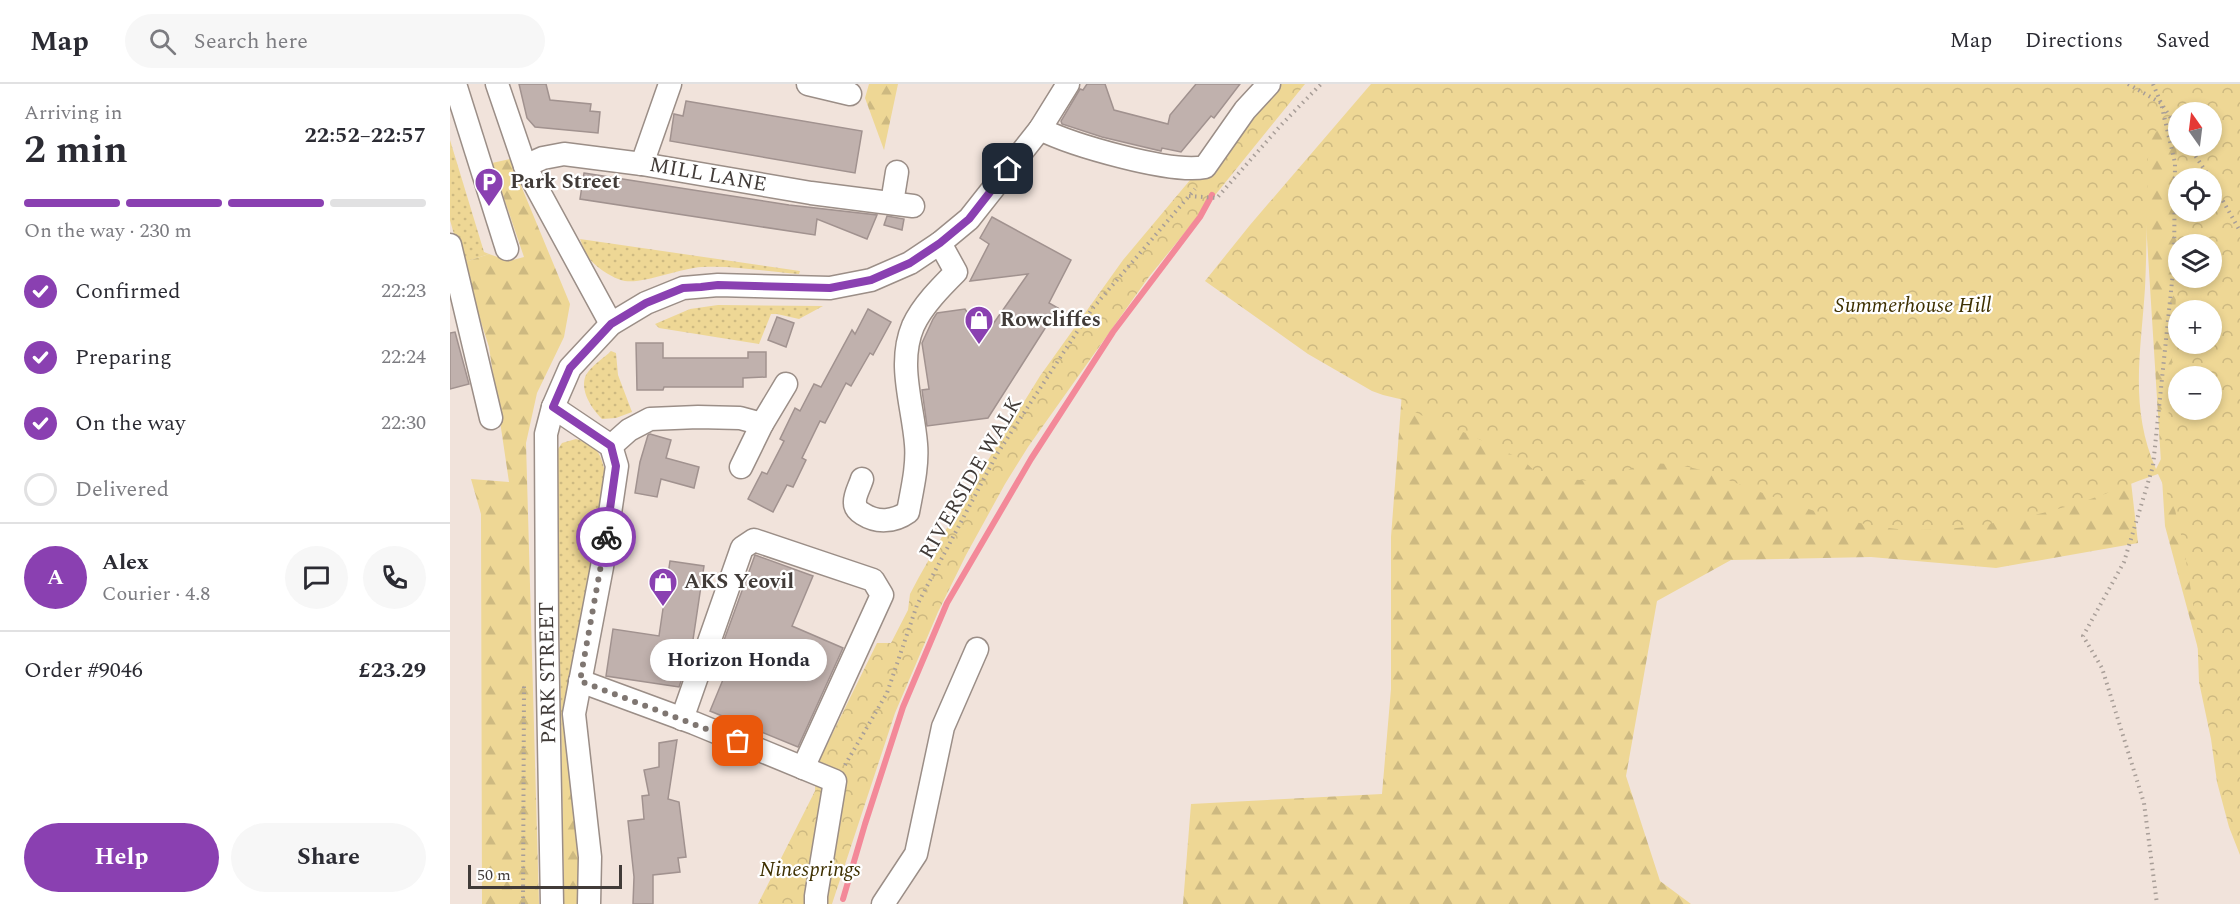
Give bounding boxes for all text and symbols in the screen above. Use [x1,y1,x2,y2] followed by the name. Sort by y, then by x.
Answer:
[125,14,545,68] search box
[30,20,89,63] text: Map
[146,25,179,58] icon: search
[194,25,308,58] text: Search here
[1950,25,1992,57] text: Map
[2025,25,2123,57] text: Directions
[2156,25,2210,57] text: Saved
[24,98,122,128] text: Arriving in
[2168,102,2222,156] north arrow
[2168,102,2222,420] map controls
[304,119,426,152] text: 22:52–22:57
[24,121,128,180] text: 2 min
[982,143,1033,194] pin
[647,149,769,201] street label: MILL LANE
[991,152,1024,185] icon: home
[473,166,505,208] parking icon: Park Street
[510,166,620,198] place label: Park Street
[2168,168,2222,222] button: locate
[24,216,192,246] text: On the way · 230 m
[2168,234,2222,288] button: layers
[24,275,57,308] icon: check
[75,275,181,308] text: Confirmed
[381,276,426,306] text: 22:23
[1835,290,1992,322] park label: Summerhouse Hill
[2168,300,2222,354] button: +
[963,304,995,346] shop icon: Rowcliffes
[1000,304,1101,336] place label: Rowcliffes
[24,341,57,374] icon: check
[75,341,172,374] text: Preparing
[381,342,426,372] text: 22:24
[2168,366,2222,420] button: −
[911,391,1031,565] street label: RIVERSIDE WALK
[24,407,57,440] icon: check
[75,407,186,440] text: On the way
[381,408,426,438] text: 22:30
[75,473,169,506] text: Delivered
[576,507,636,567] courier
[590,521,623,554] icon: bike
[102,546,149,579] text: Alex
[285,546,348,609] button: chat
[363,546,426,609] button: phone
[47,561,64,594] text: A
[647,566,679,608] shop icon: AKS Yeovil
[684,566,794,598] place label: AKS Yeovil
[102,579,210,609] text: Courier · 4.8
[531,602,565,744] street label: PARK STREET
[650,639,826,681] callout: Horizon Honda
[667,645,810,675] text: Horizon Honda
[24,654,143,687] text: Order #9046
[358,654,426,687] text: £23.29
[712,715,763,766] pin
[721,724,754,757] icon: bag
[24,823,219,892] button: Help
[231,823,426,892] button: Share
[759,854,861,886] park label: Ninesprings
[468,862,622,890] scale bar
[477,863,511,887] text: 50 m

